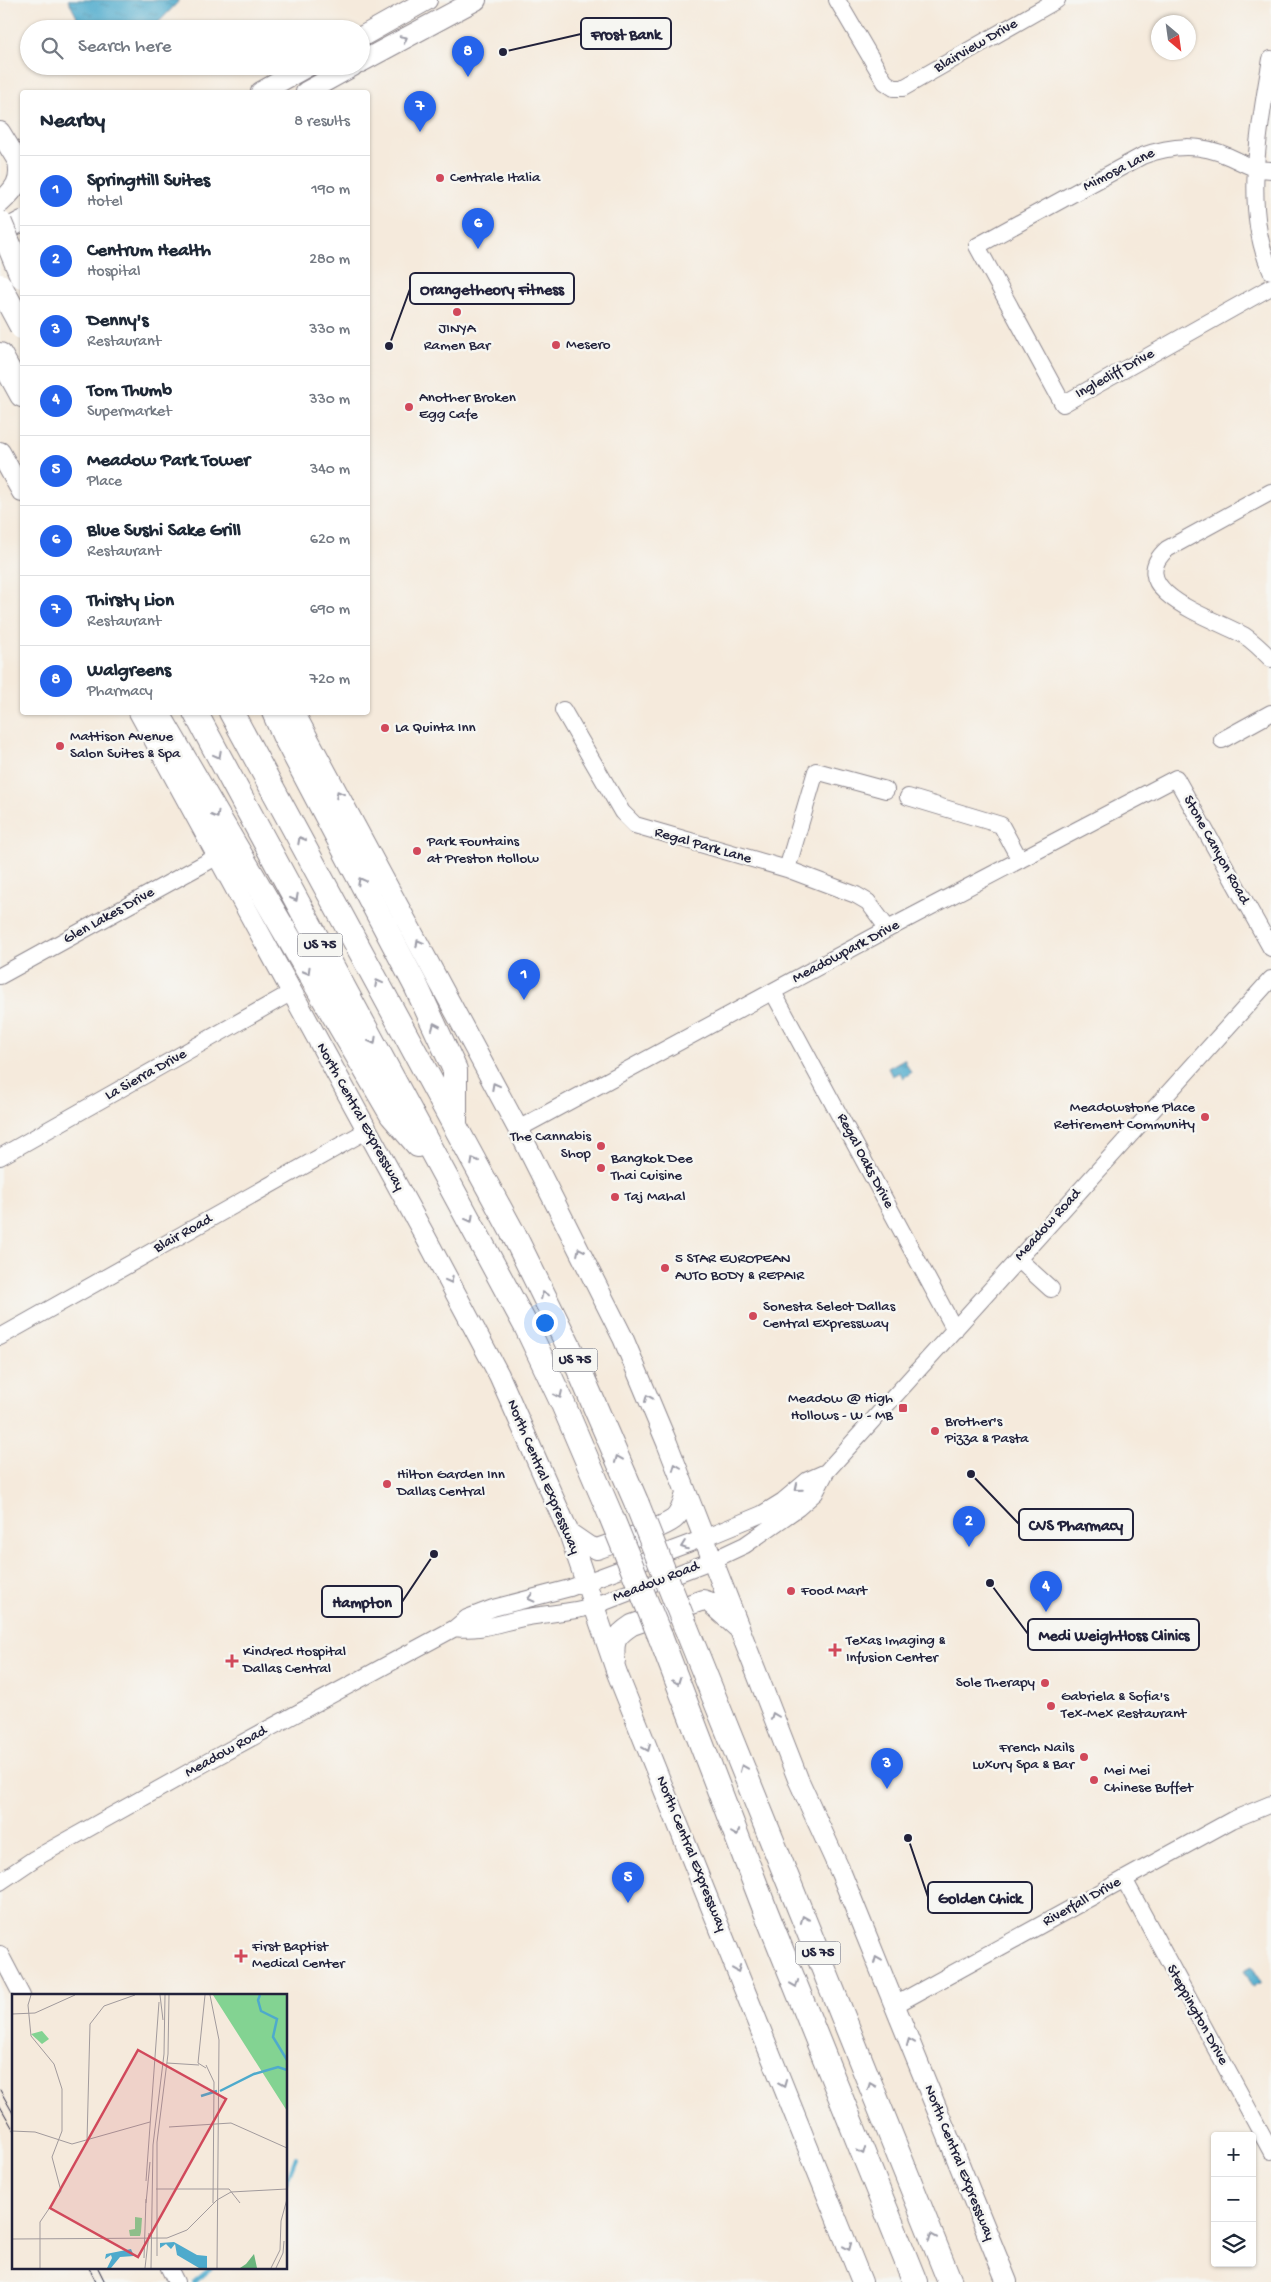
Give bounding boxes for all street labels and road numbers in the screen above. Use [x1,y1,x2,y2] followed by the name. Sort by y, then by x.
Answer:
[930,15,1021,78] street label: Blairview Drive
[1080,144,1158,196] street label: Mimosa Lane
[1072,345,1158,403] street label: Inglecliff Drive
[1179,793,1254,909] street label: Stone Canyon Road
[652,824,754,869] street label: Regal Park Lane
[60,883,158,948] street label: Glen Lakes Drive
[789,916,903,988] street label: Meadowpark Drive
[298,934,342,956] road number: US 75
[312,1040,408,1195] street label: North Central Expressway
[102,1045,190,1105] street label: La Sierra Drive
[832,1110,898,1212] street label: Regal Oaks Drive
[1011,1184,1086,1265] street label: Meadow Road
[150,1210,216,1258] street label: Blair Road
[552,1348,598,1372] road number: US 75
[502,1397,584,1558] street label: North Central Expressway
[610,1557,703,1607] street label: Meadow Road
[182,1721,271,1782] street label: Meadow Road
[652,1774,731,1935] street label: North Central Expressway
[1040,1873,1124,1931] street label: Riverfall Drive
[796,1942,840,1965] road number: US 75
[1162,1962,1232,2068] street label: Steppington Drive
[920,2083,999,2244] street label: North Central Expressway

